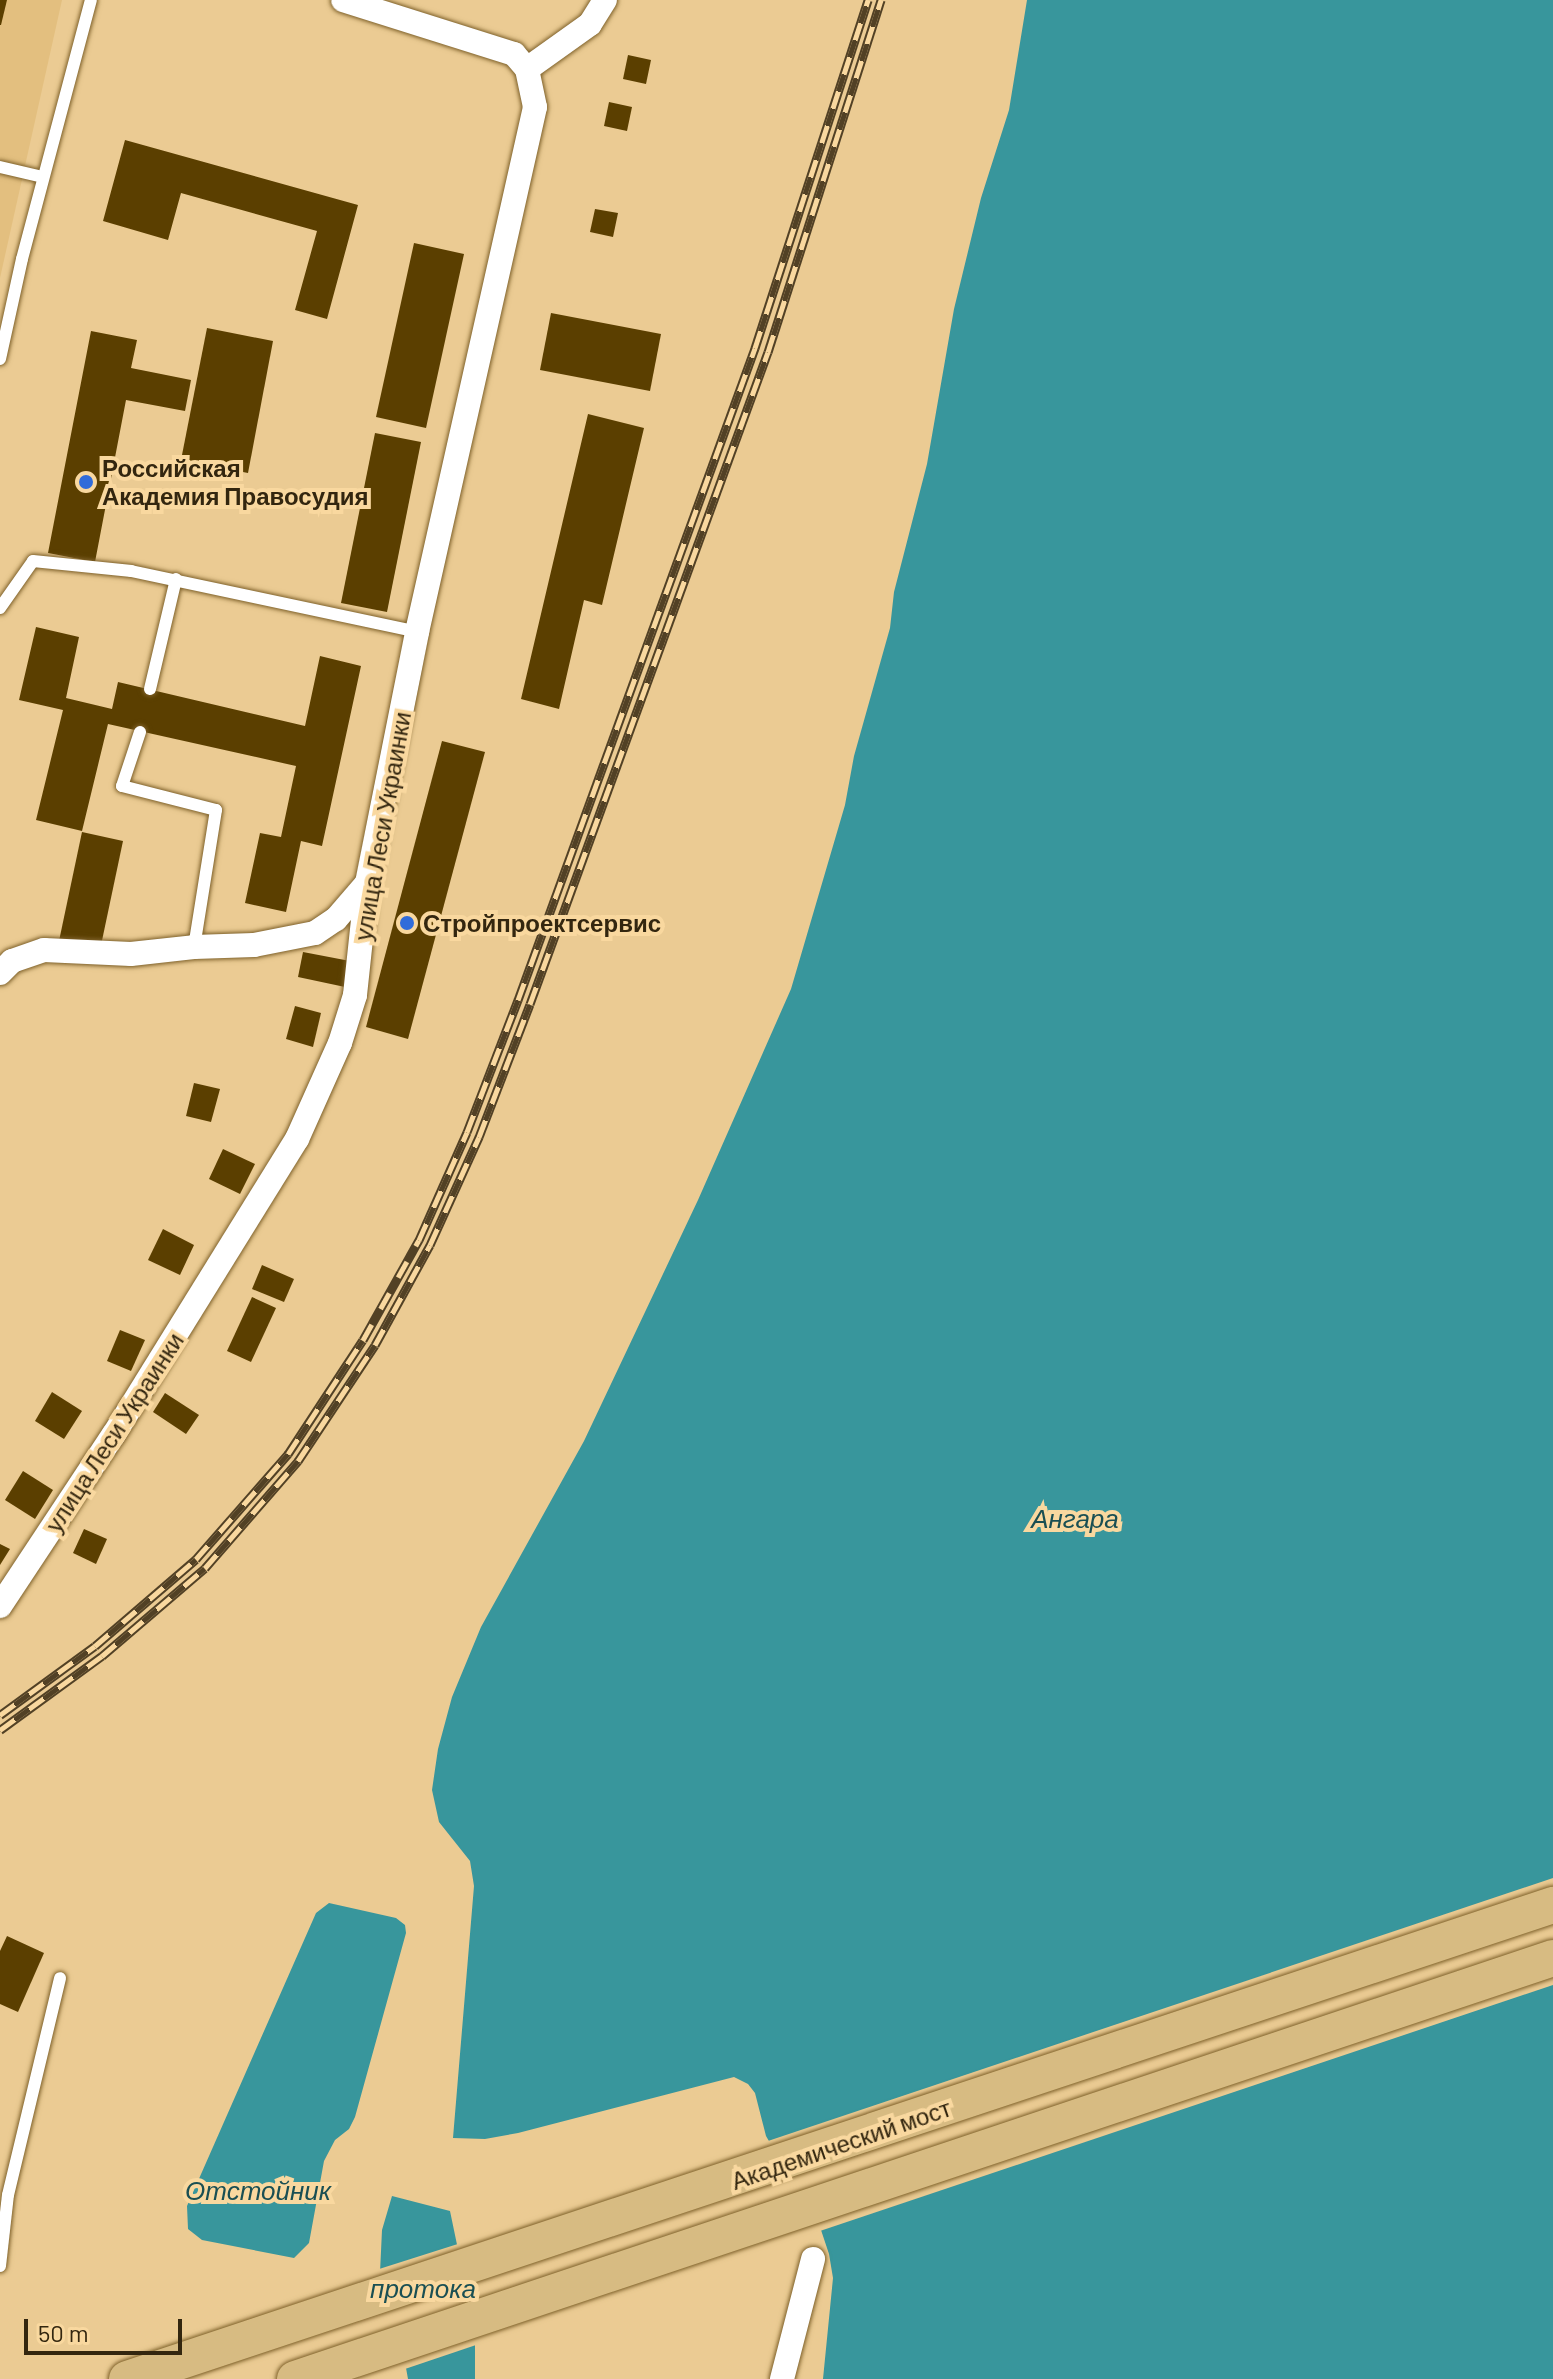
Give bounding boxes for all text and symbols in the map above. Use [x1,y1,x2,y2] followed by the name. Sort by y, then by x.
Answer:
[102,454,368,510] place label: Российская Академия Правосудия
[77,473,95,491] marker: Российская Академия Правосудия
[348,709,416,943] street label: улица Леси Украинки
[423,909,661,937] place label: Стройпроектсервис
[398,914,416,932] marker: Стройпроектсервис
[39,1327,189,1537] street label: улица Леси Украинки
[1031,1502,1119,1534] water label: Ангара
[727,2093,955,2195] street label: Академический мост
[185,2174,331,2206] water label: Отстойник
[370,2272,476,2304] water label: протока
[28,2303,186,2353] scale bar
[38,2318,89,2347] text: 50 m

